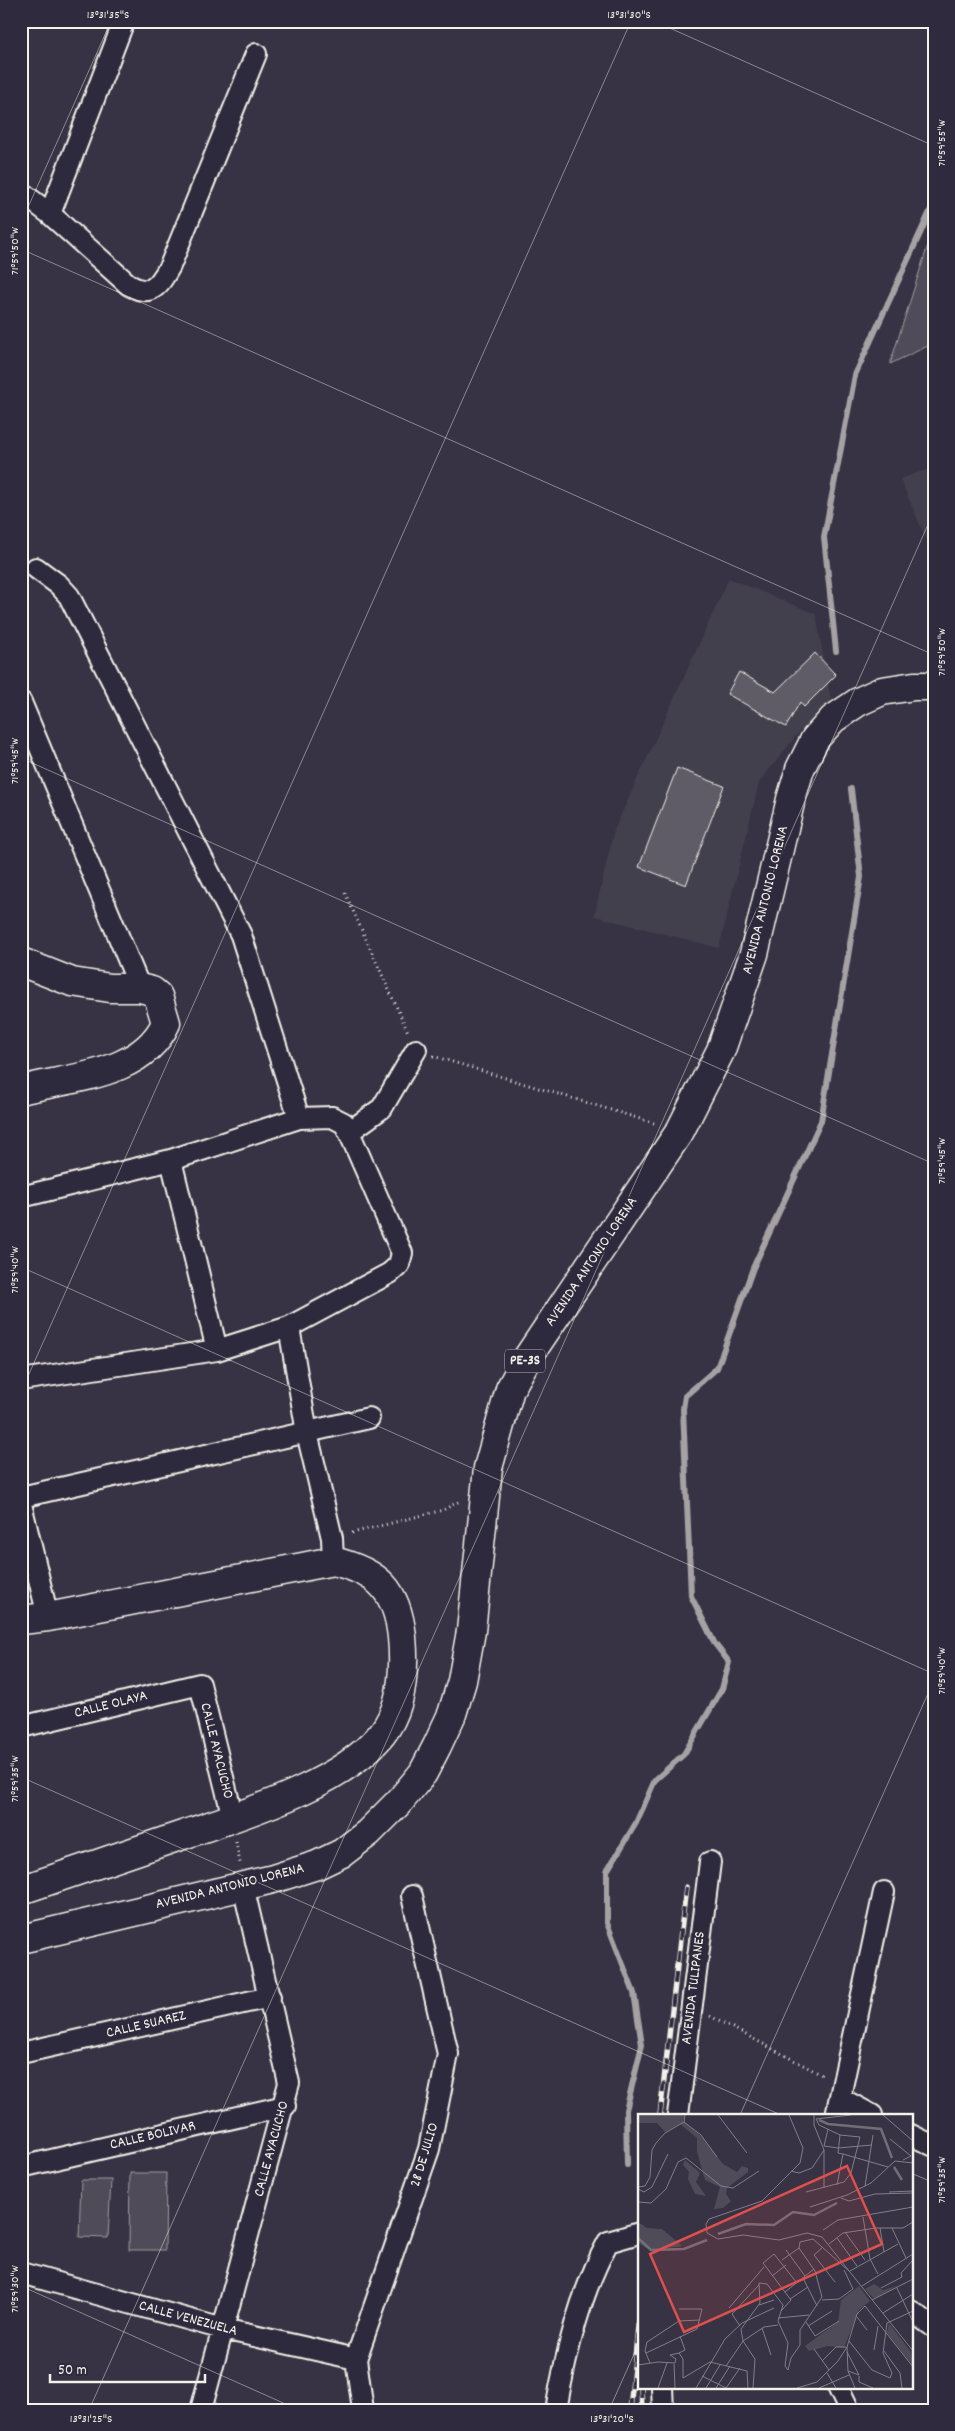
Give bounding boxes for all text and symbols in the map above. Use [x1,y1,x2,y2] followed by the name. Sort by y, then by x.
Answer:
[87,7,129,24] text: 13°31'35"S
[607,7,651,24] text: 13°31'30"S
[934,120,951,166] text: 71°59'55"W
[7,227,24,275] text: 71°59'50"W
[934,628,951,676] text: 71°59'50"W
[7,738,24,784] text: 71°59'45"W
[737,823,795,977] street label: AVENIDA ANTONIO LORENA
[934,1138,951,1184] text: 71°59'45"W
[540,1193,644,1331] street label: AVENIDA ANTONIO LORENA
[7,1246,24,1294] text: 71°59'40"W
[505,1350,545,1372] road number: PE-3S
[934,1647,951,1695] text: 71°59'40"W
[72,1685,150,1725] street label: CALLE OLAYA
[193,1701,239,1801] street label: CALLE AYACUCHO
[7,1756,24,1802] text: 71°59'35"W
[153,1858,307,1916] street label: AVENIDA ANTONIO LORENA
[676,1930,712,2046] street label: AVENIDA TULIPANES
[104,2005,188,2045] street label: CALLE SUAREZ
[249,2099,295,2199] street label: CALLE AYACUCHO
[638,2114,912,2388] inset map
[108,2115,198,2157] street label: CALLE BOLIVAR
[405,2120,445,2190] street label: 28 DE JULIO
[934,2157,951,2203] text: 71°59'35"W
[7,2265,24,2313] text: 71°59'30"W
[136,2295,240,2343] street label: CALLE VENEZUELA
[50,2351,205,2383] scale bar
[58,2360,87,2382] text: 50 m
[70,2411,112,2428] text: 13°31'25"S
[590,2411,634,2428] text: 13°31'20"S

